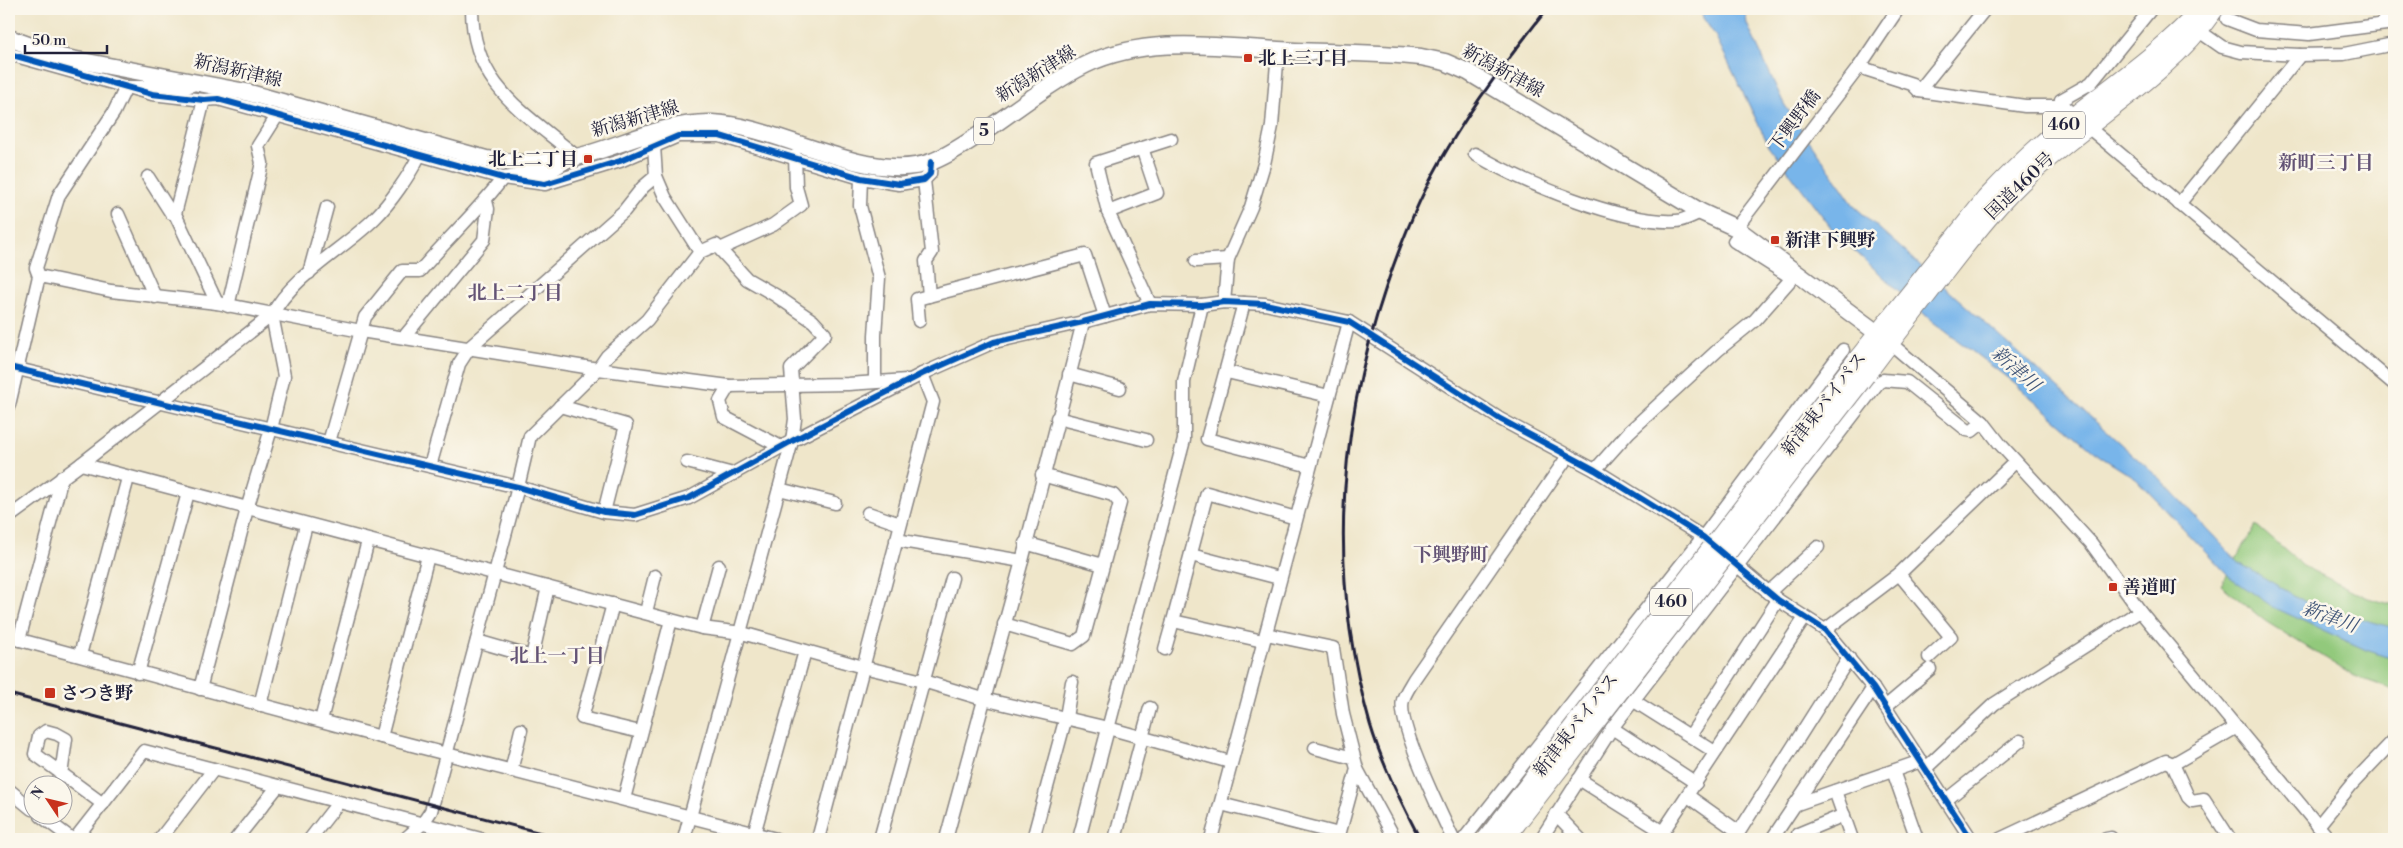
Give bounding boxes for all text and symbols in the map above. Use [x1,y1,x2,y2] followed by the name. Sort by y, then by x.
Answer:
[25,22,108,54] scale bar
[32,31,66,50] text: 50 m
[1458,39,1548,103] street label: 新潟新津線
[992,40,1080,108] street label: 新潟新津線
[1258,47,1348,70] place label: 北上三丁目
[192,50,284,92] street label: 新潟新津線
[1242,52,1254,64] marker: 北上三丁目
[1764,85,1826,157] street label: 下興野橋
[589,96,681,142] street label: 新潟新津線
[2043,112,2085,138] road number: 460
[974,118,994,144] road number: 5
[1981,147,2059,225] street label: 国道460号
[488,148,578,171] place label: 北上二丁目
[2278,151,2374,175] district label: 新町三丁目
[582,153,594,165] marker: 北上二丁目
[1785,229,1876,252] place label: 新津下興野
[1769,234,1781,246] marker: 新津下興野
[467,281,563,305] district label: 北上二丁目
[1987,341,2047,398] water label: 新津川
[1776,347,1872,461] street label: 新津東バイパス
[1413,543,1489,567] district label: 下興野町
[2123,576,2177,599] place label: 善道町
[2107,581,2119,593] marker: 善道町
[1650,588,1692,616] road number: 460
[2299,596,2363,639] water label: 新津川
[509,644,605,668] district label: 北上一丁目
[1528,668,1624,782] street label: 新津東バイパス
[61,682,134,705] place label: さつき野
[43,686,57,700] marker: さつき野
[22,776,72,826] north arrow
[28,783,49,803] text: N

